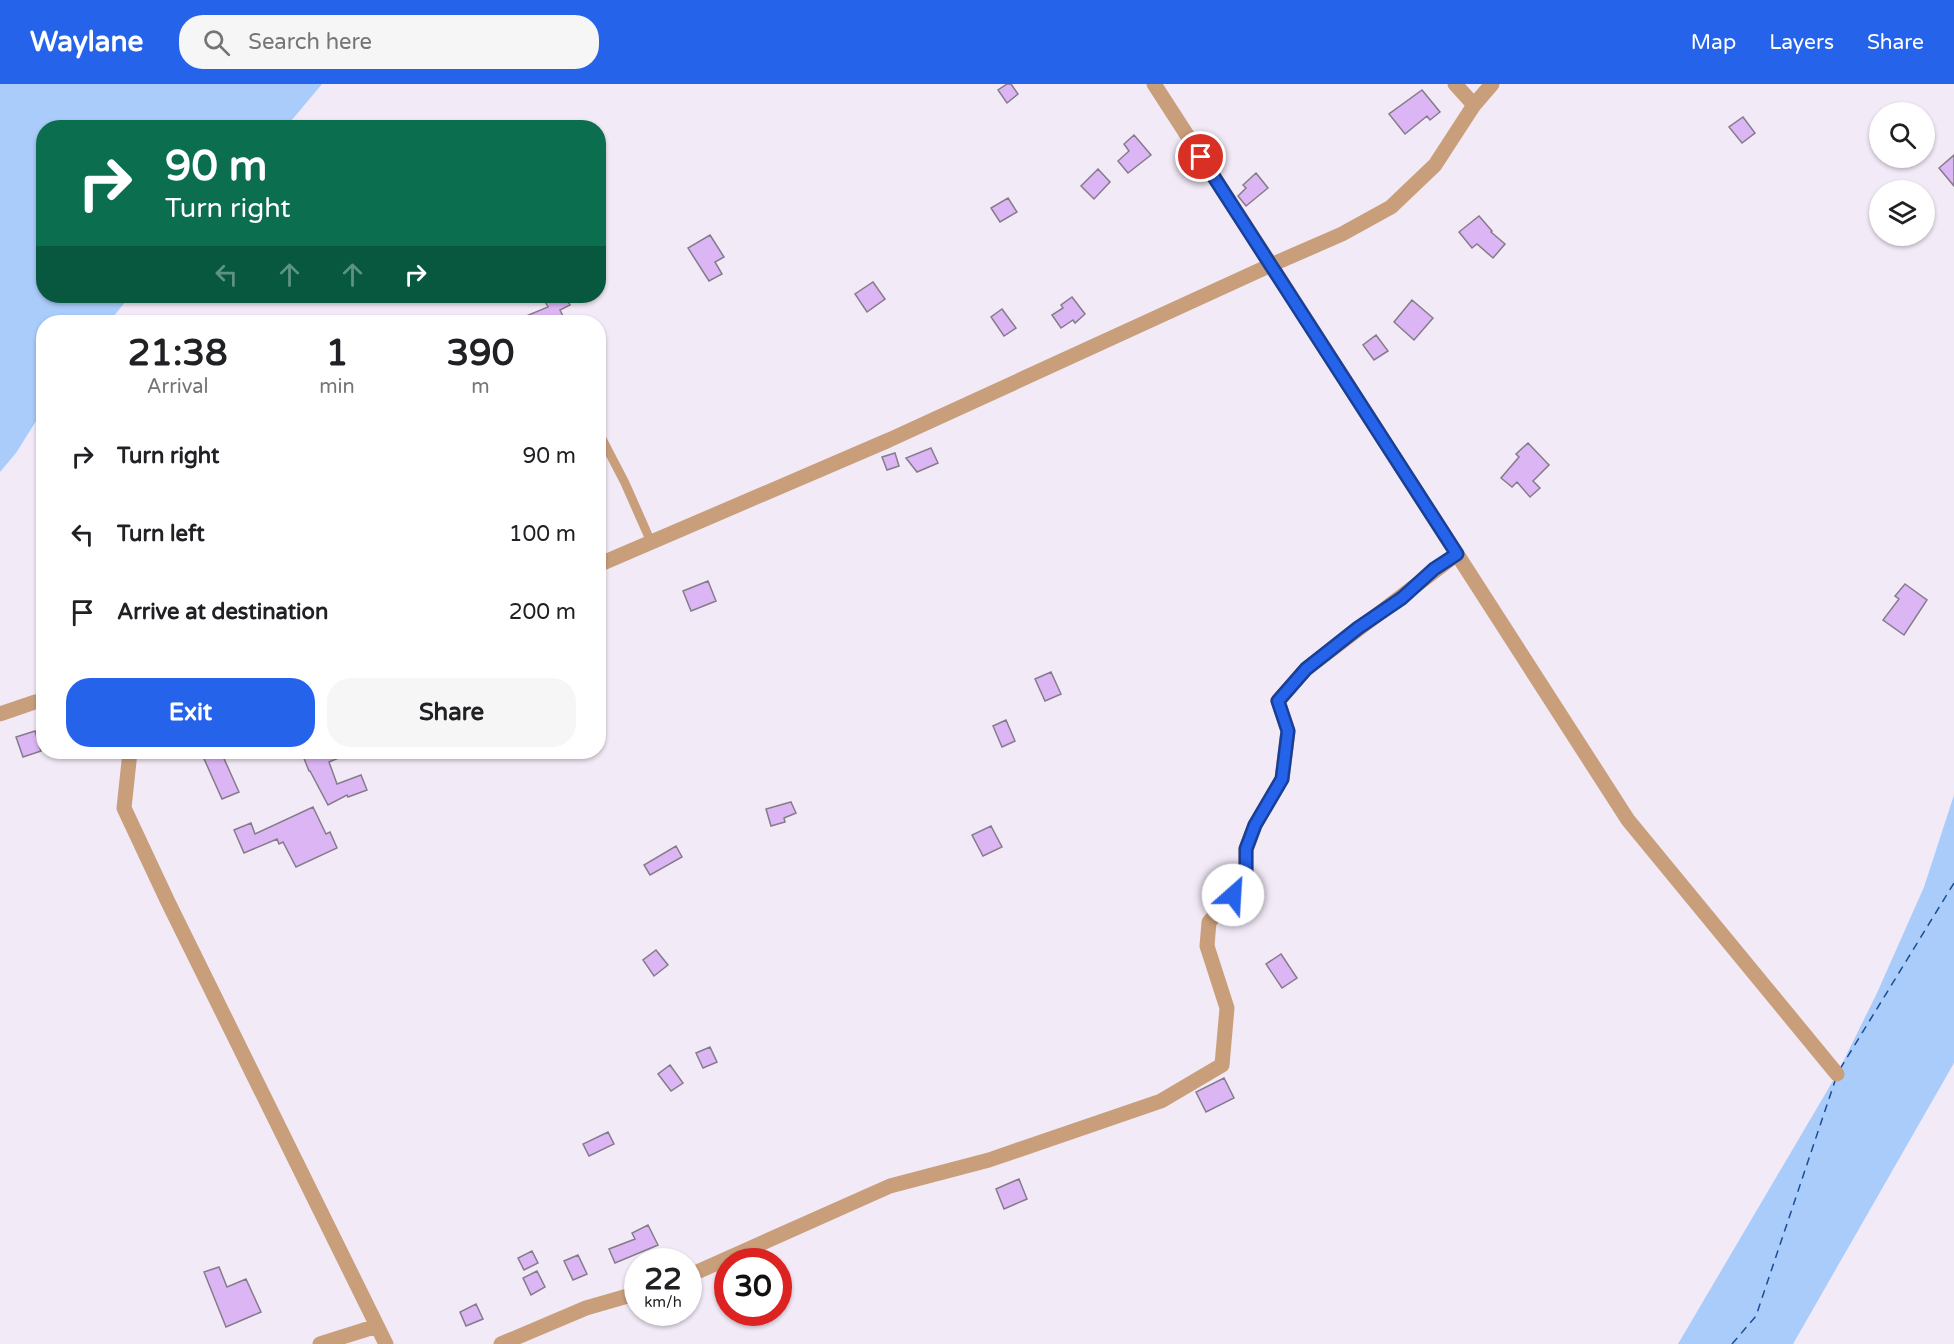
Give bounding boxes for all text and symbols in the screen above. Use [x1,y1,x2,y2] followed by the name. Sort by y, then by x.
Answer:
[179,15,599,69] search box
[30,25,143,59] text: Waylane
[200,26,233,59] icon: search
[248,29,372,55] text: Search here
[1691,30,1736,55] text: Map
[1769,30,1834,55] text: Layers
[1867,30,1924,55] text: Share
[1869,102,1935,246] map controls
[1869,102,1935,168] button: search
[1175,131,1226,182] pin
[1184,140,1217,173] icon: arrive
[165,141,267,192] text: 90 m
[66,144,144,222] icon: right
[1869,180,1935,246] button: layers
[165,192,291,225] text: Turn right
[210,258,243,291] icon: left
[273,258,306,291] icon: ahead
[336,258,369,291] icon: ahead
[399,258,432,291] icon: right
[128,332,228,375] text: 21:38
[326,332,348,375] text: 1
[446,332,514,375] text: 390
[147,375,209,399] text: Arrival
[319,375,355,399] text: min
[471,375,490,399] text: m
[66,440,99,473] icon: right
[117,443,219,469] text: Turn right
[522,443,576,469] text: 90 m
[66,518,99,551] icon: left
[117,521,205,547] text: Turn left
[509,521,576,547] text: 100 m
[66,596,99,629] icon: arrive
[117,599,328,625] text: Arrive at destination
[509,599,576,625] text: 200 m
[66,678,315,747] button: Exit
[327,678,576,747] button: Share
[1201,863,1265,927] position arrow
[714,1248,792,1326] speed limit sign: 30
[644,1261,682,1298] text: 22
[644,1293,682,1311] text: km/h

